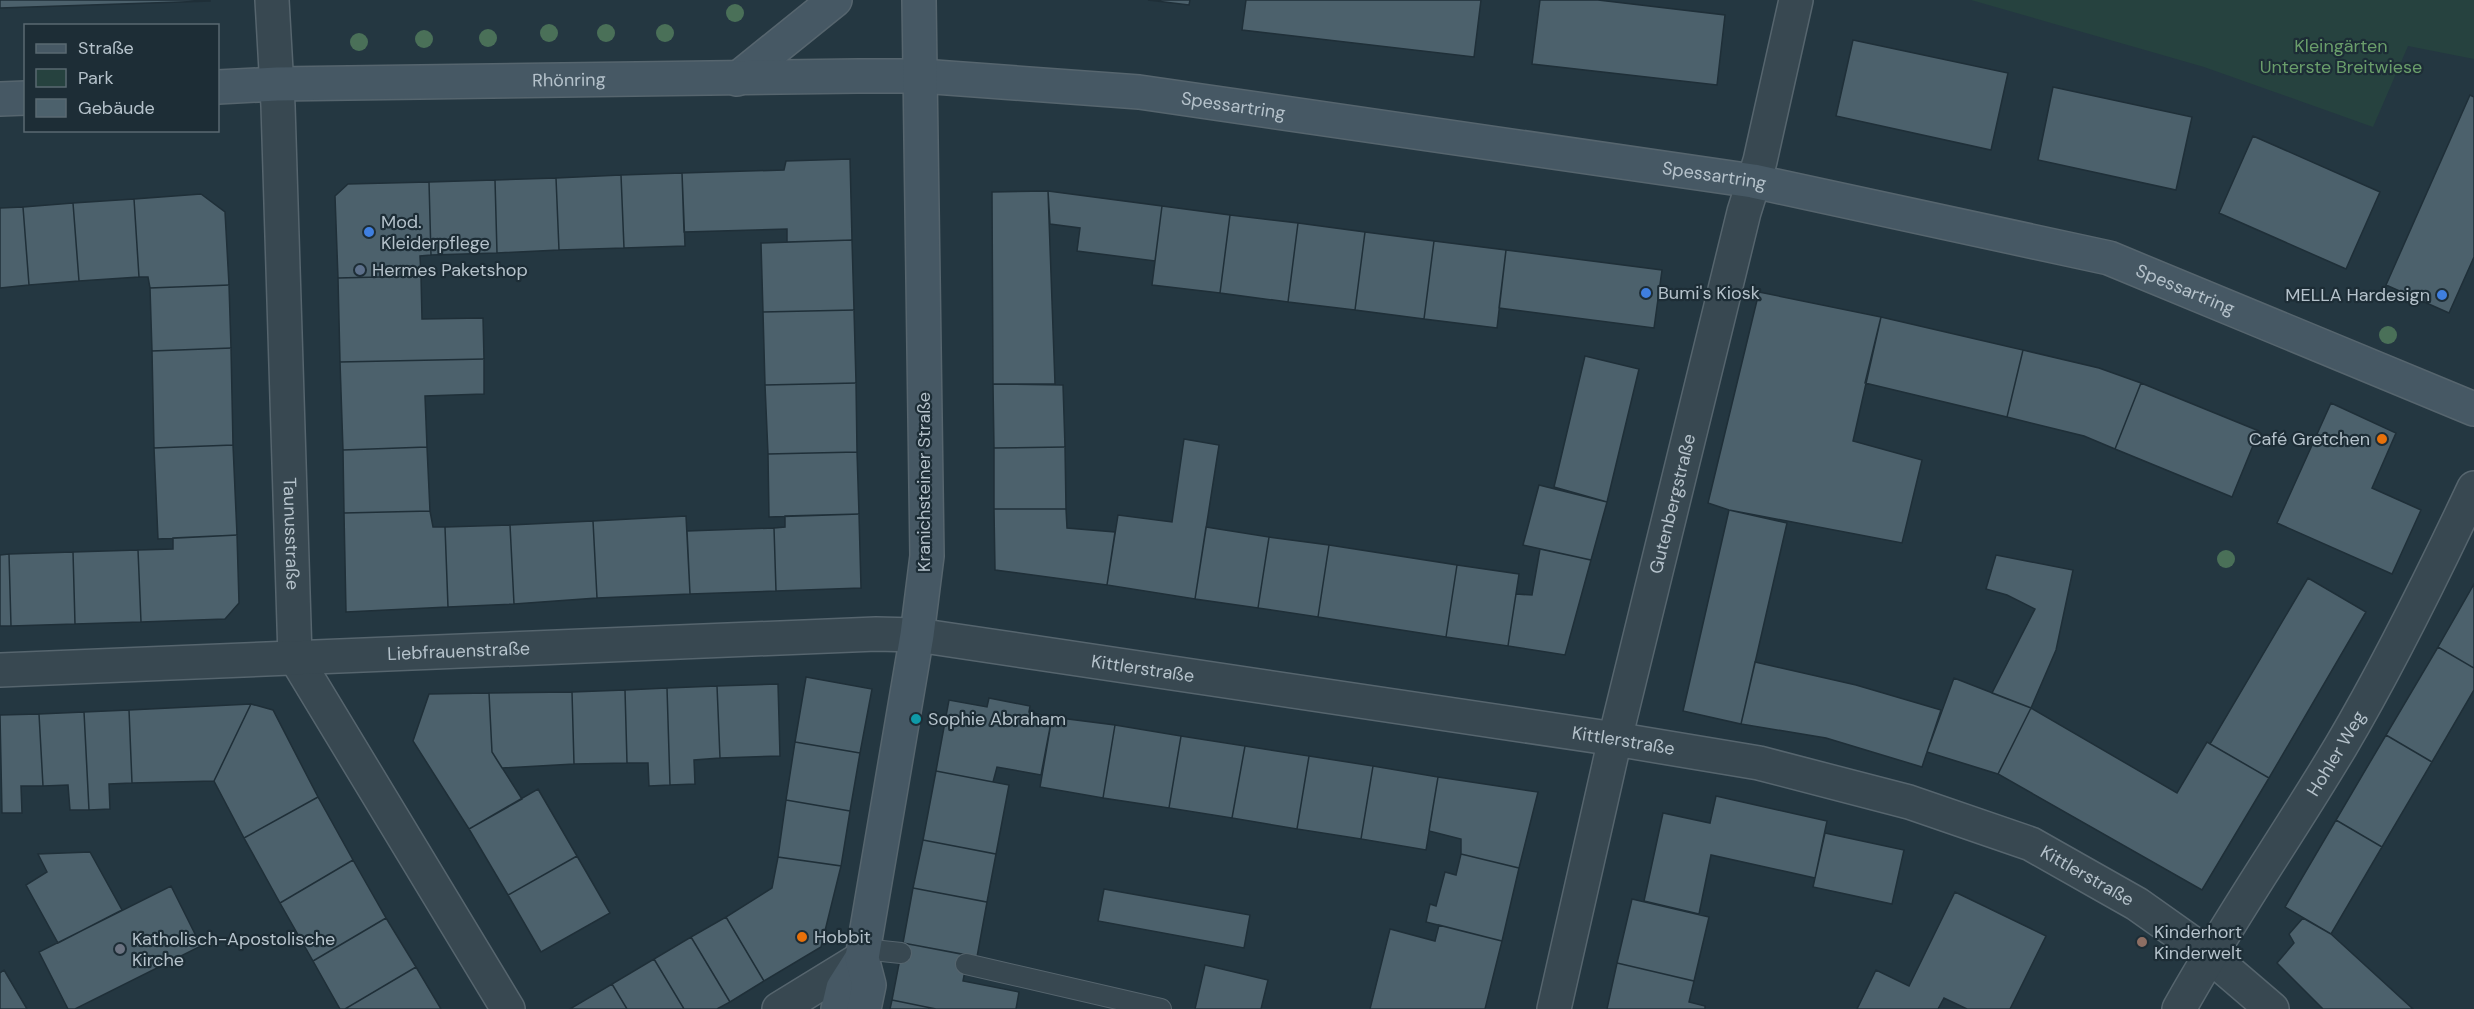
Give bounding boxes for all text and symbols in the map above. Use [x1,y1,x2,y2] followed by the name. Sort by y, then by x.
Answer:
[24,24,219,132] legend
[2260,34,2422,79] park label: Kleingärten Unterste Breitwiese
[78,36,134,60] text: Straße
[78,66,114,90] text: Park
[532,67,606,92] street label: Rhönring
[1180,86,1287,125] street label: Spessartring
[78,96,155,120] text: Gebäude
[1661,156,1769,196] street label: Spessartring
[381,210,490,255] place label: Mod. Kleiderpflege
[362,225,376,239] marker: Mod. Kleiderpflege
[372,258,528,282] place label: Hermes Paketshop
[2132,258,2238,321] street label: Spessartring
[353,263,367,277] marker: Hermes Paketshop
[1658,281,1760,305] place label: Bumi's Kiosk
[2285,283,2430,307] place label: MELLA Hardesign
[1639,286,1653,300] marker: Bumi's Kiosk
[2435,288,2449,302] marker: MELLA Hardesign
[912,392,936,572] street label: Kranichsteiner Straße
[2249,427,2370,451] place label: Café Gretchen
[1644,431,1701,576] street label: Gutenbergstraße
[2375,432,2389,446] marker: Café Gretchen
[277,477,305,590] street label: Taunusstraße
[387,636,530,666] street label: Liebfrauenstraße
[1090,649,1196,688] street label: Kittlerstraße
[2301,706,2371,801] street label: Hohler Weg
[928,707,1066,731] place label: Sophie Abraham
[909,712,923,726] marker: Sophie Abraham
[1570,721,1677,761] street label: Kittlerstraße
[2036,840,2138,912] street label: Kittlerstraße
[2154,920,2242,965] place label: Kinderhort Kinderwelt
[814,925,871,949] place label: Hobbit
[132,927,335,972] place label: Katholisch-Apostolische Kirche
[795,930,809,944] marker: Hobbit
[2135,935,2149,949] marker: Kinderhort Kinderwelt
[113,942,127,956] marker: Katholisch-Apostolische Kirche

